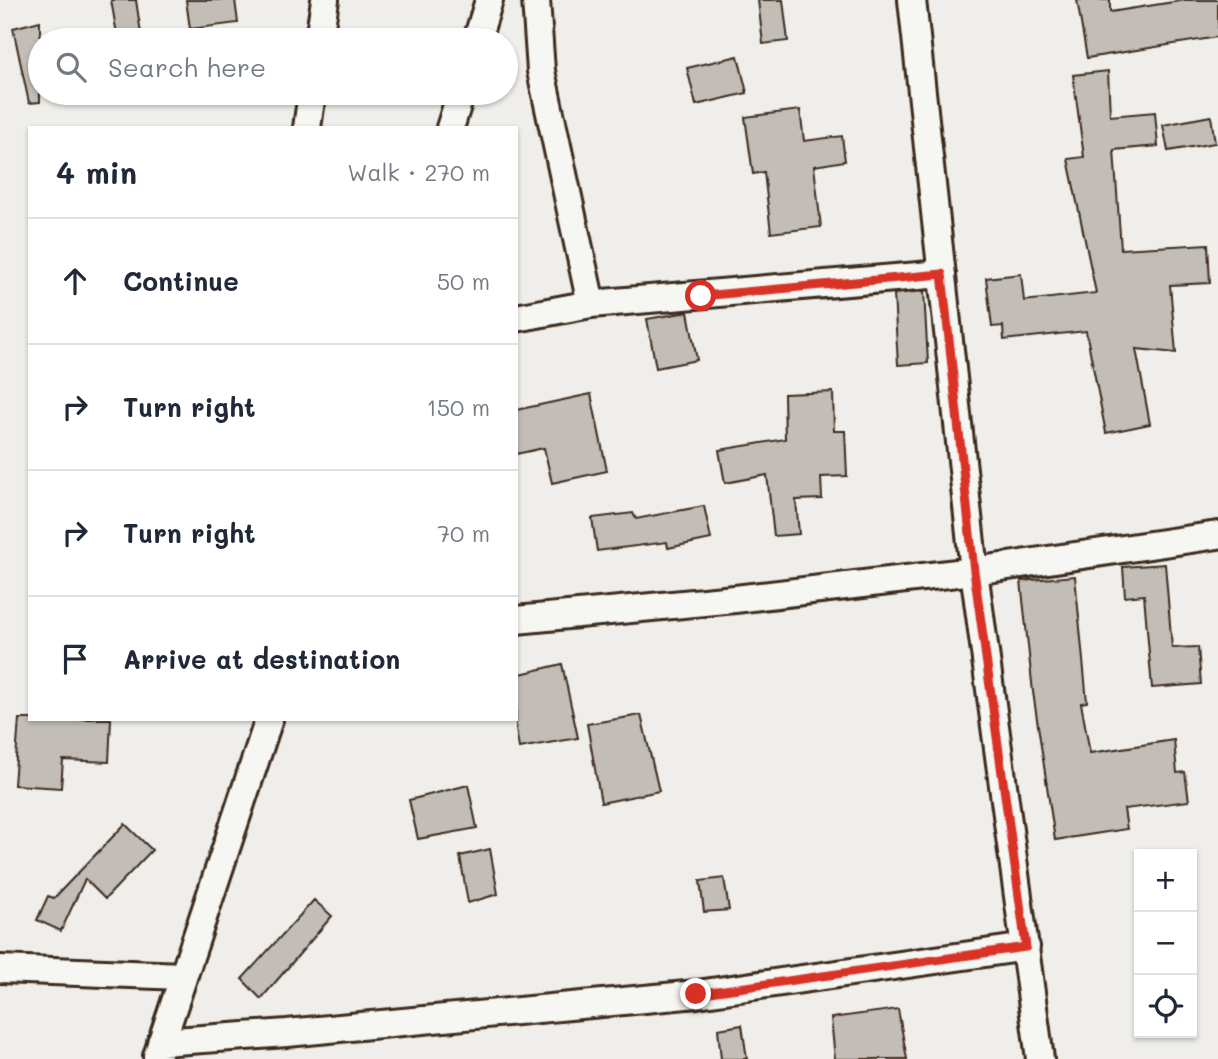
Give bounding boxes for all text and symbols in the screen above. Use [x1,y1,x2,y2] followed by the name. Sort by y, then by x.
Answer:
[28,28,518,105] search box
[52,48,90,86] icon: search
[108,50,266,84] text: Search here
[56,152,137,192] text: 4 min
[347,157,490,187] text: Walk · 270 m
[56,262,94,300] icon: ahead
[123,264,239,298] text: Continue
[437,266,490,296] text: 50 m
[685,280,716,311] route start
[56,388,94,426] icon: right
[123,390,256,424] text: Turn right
[426,392,490,422] text: 150 m
[56,514,94,552] icon: right
[123,516,256,550] text: Turn right
[437,518,490,548] text: 70 m
[56,640,94,678] icon: arrive
[123,642,400,676] text: Arrive at destination
[1134,849,1197,1038] map controls
[1134,849,1197,912] button: +
[1134,912,1197,975] button: −
[1134,975,1197,1038] button: locate
[680,978,711,1009] route end

